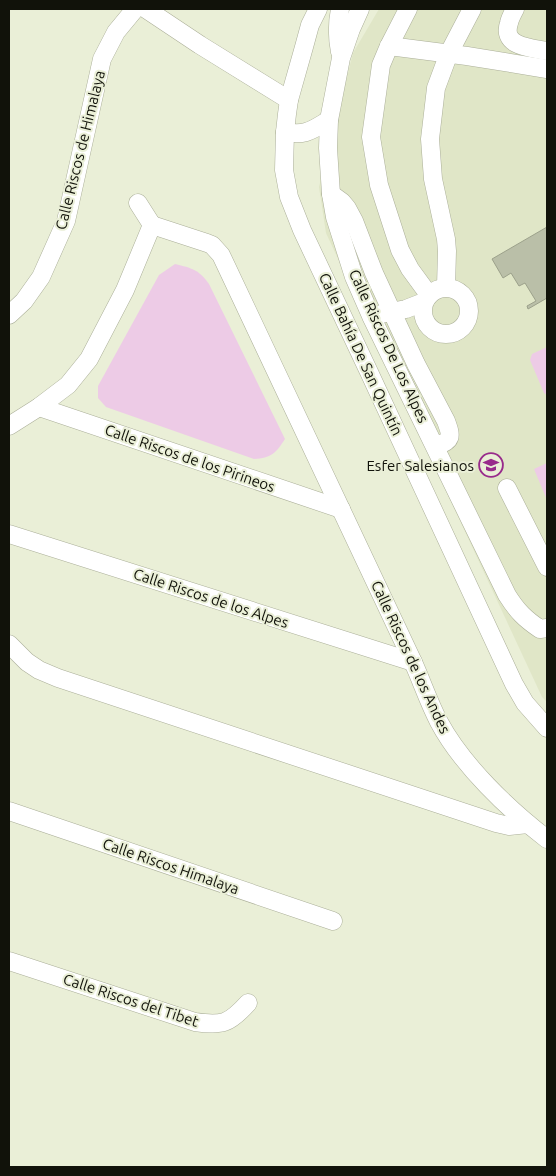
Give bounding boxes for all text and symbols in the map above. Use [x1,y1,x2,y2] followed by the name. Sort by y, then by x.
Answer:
[52,69,108,231] street label: Calle Riscos de Himalaya
[346,266,432,426] street label: Calle Riscos De Los Alpes
[316,270,406,438] street label: Calle Bahía De San Quintín
[103,421,277,495] street label: Calle Riscos de los Pirineos
[478,452,504,478] school or university icon: Esfer Salesianos
[366,457,474,474] place label: Esfer Salesianos
[131,565,291,631] street label: Calle Riscos de los Alpes
[368,578,454,736] street label: Calle Riscos de los Andes
[101,835,241,897] street label: Calle Riscos Himalaya
[61,970,201,1030] street label: Calle Riscos del Tibet

